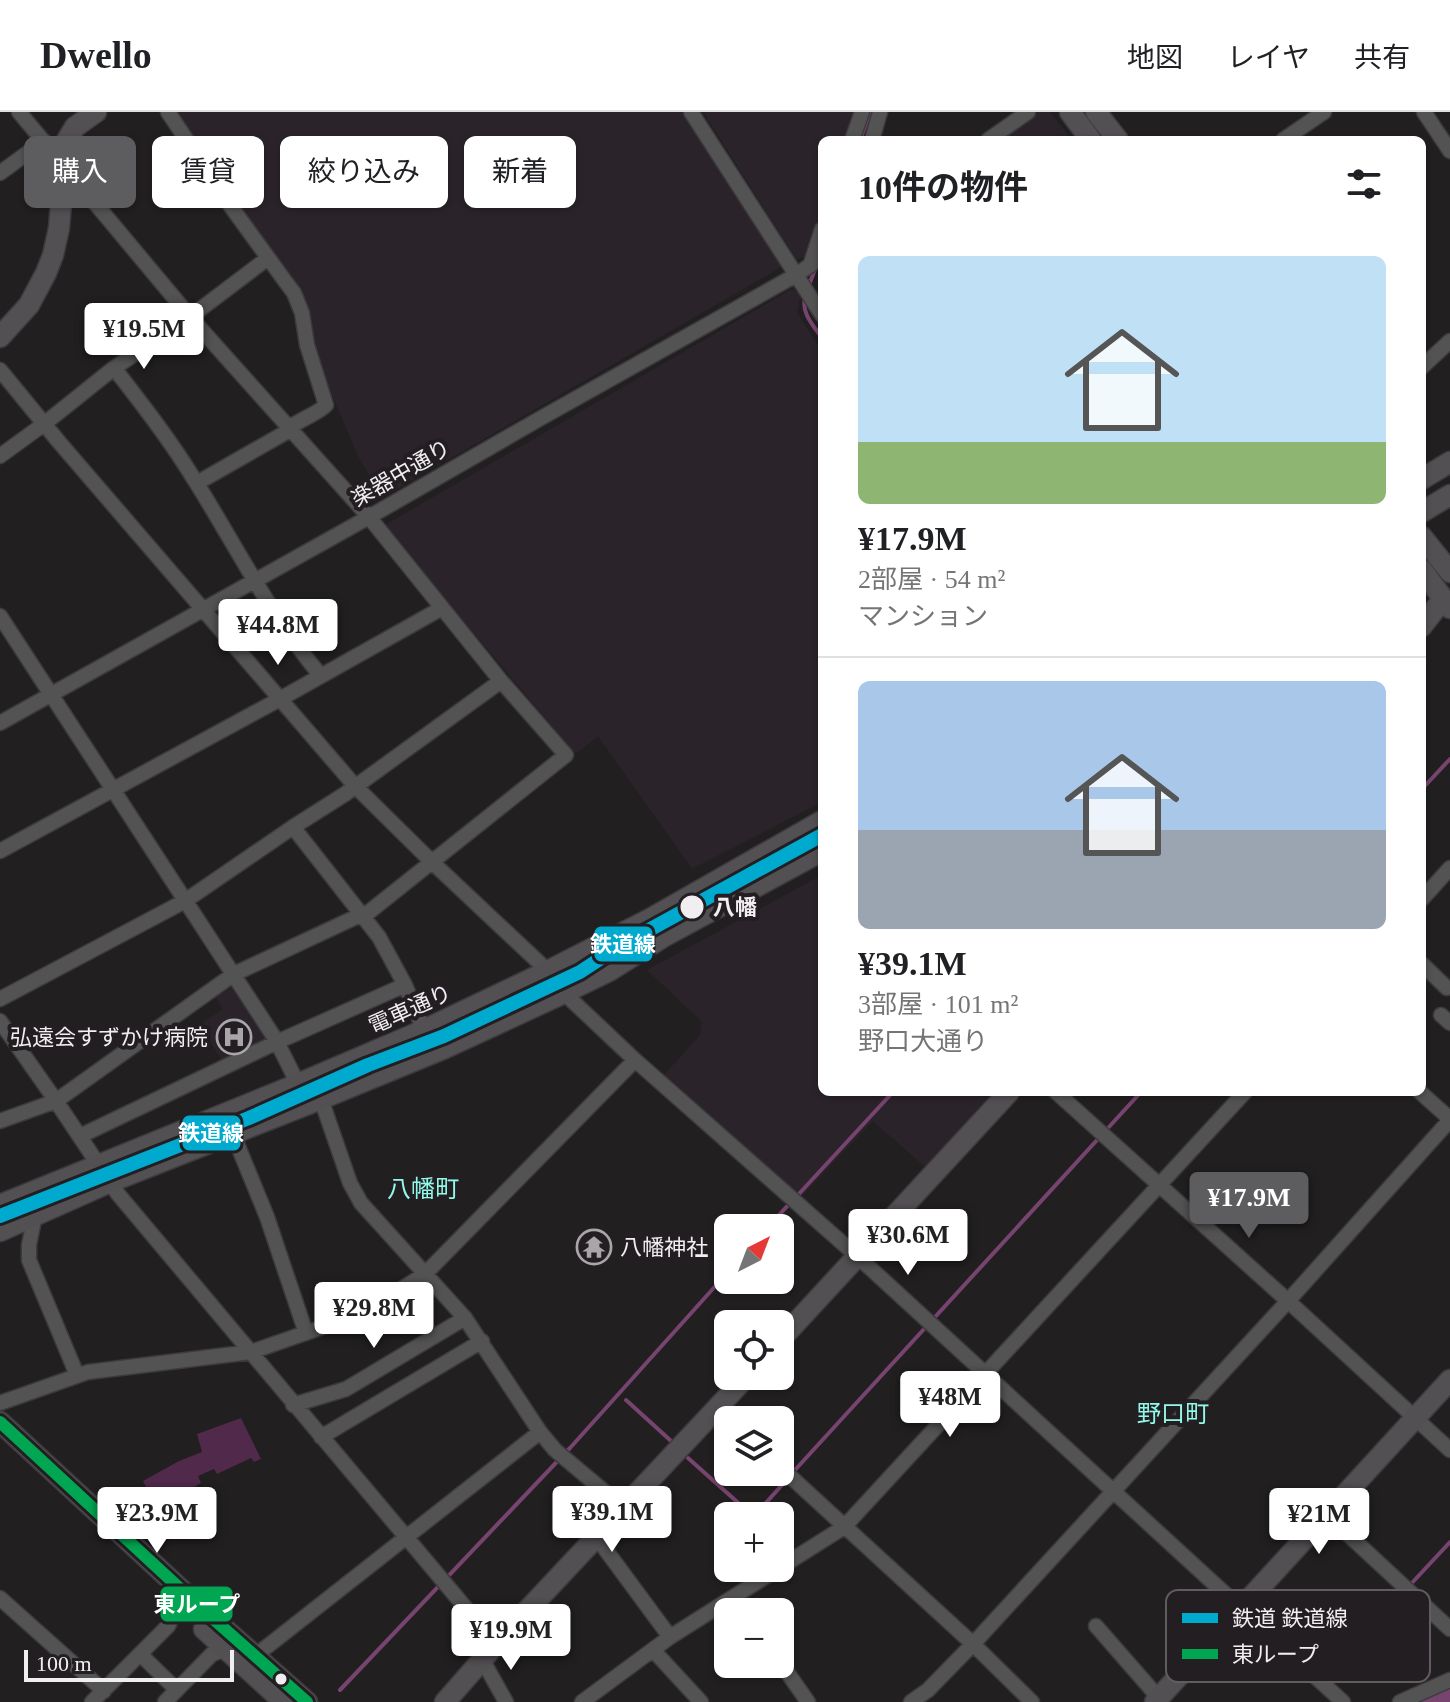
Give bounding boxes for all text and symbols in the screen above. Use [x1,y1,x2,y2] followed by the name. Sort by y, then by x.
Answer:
[40,34,152,76] text: Dwello
[1127,42,1183,73] text: 地図
[1227,42,1310,73] text: レイヤ
[1354,42,1410,73] text: 共有
[24,136,136,208] chip: 購入
[152,136,264,208] chip: 賃貸
[280,136,448,208] chip: 絞り込み
[464,136,576,208] chip: 新着
[1342,162,1386,206] icon: filters
[858,169,1028,206] text: 10件の物件
[79,303,209,371] pin: ¥19.5M
[1050,308,1194,452] icon: home
[102,314,186,343] text: ¥19.5M
[347,435,455,511] street label: 楽器中通り
[858,520,967,557] text: ¥17.9M
[858,565,1005,594] text: 2部屋 · 54 m²
[213,599,343,667] pin: ¥44.8M
[858,602,988,631] text: マンション
[236,610,320,639] text: ¥44.8M
[1050,733,1194,877] icon: home
[678,893,706,921] marker: 八幡
[713,895,757,920] place label: 八幡
[593,925,654,963] line badge: 鉄道線
[590,932,656,957] text: 鉄道線
[858,945,967,982] text: ¥39.1M
[365,980,455,1038] street label: 電車通り
[858,990,1018,1019] text: 3部屋 · 101 m²
[215,1018,253,1056] hospital icon: 弘遠会すずかけ病院
[10,1025,208,1050] place label: 弘遠会すずかけ病院
[858,1027,988,1056] text: 野口大通り
[181,1114,242,1152] line badge: 鉄道線
[178,1121,244,1146] text: 鉄道線
[1184,1172,1314,1240] pin: ¥17.9M
[387,1176,459,1202] district label: 八幡町
[1207,1183,1291,1212] text: ¥17.9M
[843,1209,973,1277] pin: ¥30.6M
[714,1214,794,1294] north arrow
[714,1214,794,1678] map controls
[866,1220,950,1249] text: ¥30.6M
[575,1228,613,1266] temple icon: 八幡神社
[620,1235,708,1260] place label: 八幡神社
[309,1282,439,1350] pin: ¥29.8M
[332,1293,416,1322] text: ¥29.8M
[714,1310,794,1390] button: locate
[903,1371,997,1439] pin: ¥48M
[918,1382,982,1411] text: ¥48M
[1137,1401,1209,1427] district label: 野口町
[714,1406,794,1486] button: layers
[547,1486,677,1554] pin: ¥39.1M
[92,1487,222,1555] pin: ¥23.9M
[1272,1488,1366,1556] pin: ¥21M
[570,1497,654,1526] text: ¥39.1M
[115,1498,199,1527] text: ¥23.9M
[1287,1499,1351,1528] text: ¥21M
[714,1502,794,1582] button: +
[159,1585,234,1623] line badge: 東ループ
[1166,1590,1430,1682] legend
[154,1592,240,1617] text: 東ループ
[714,1598,794,1678] button: −
[446,1604,576,1672] pin: ¥19.9M
[1232,1606,1348,1631] text: 鉄道 鉄道線
[469,1615,553,1644] text: ¥19.9M
[1232,1642,1319,1667] text: 東ループ
[24,1646,234,1682] scale bar
[36,1651,92,1676] text: 100 m
[273,1671,289,1687] unlabelled marker

